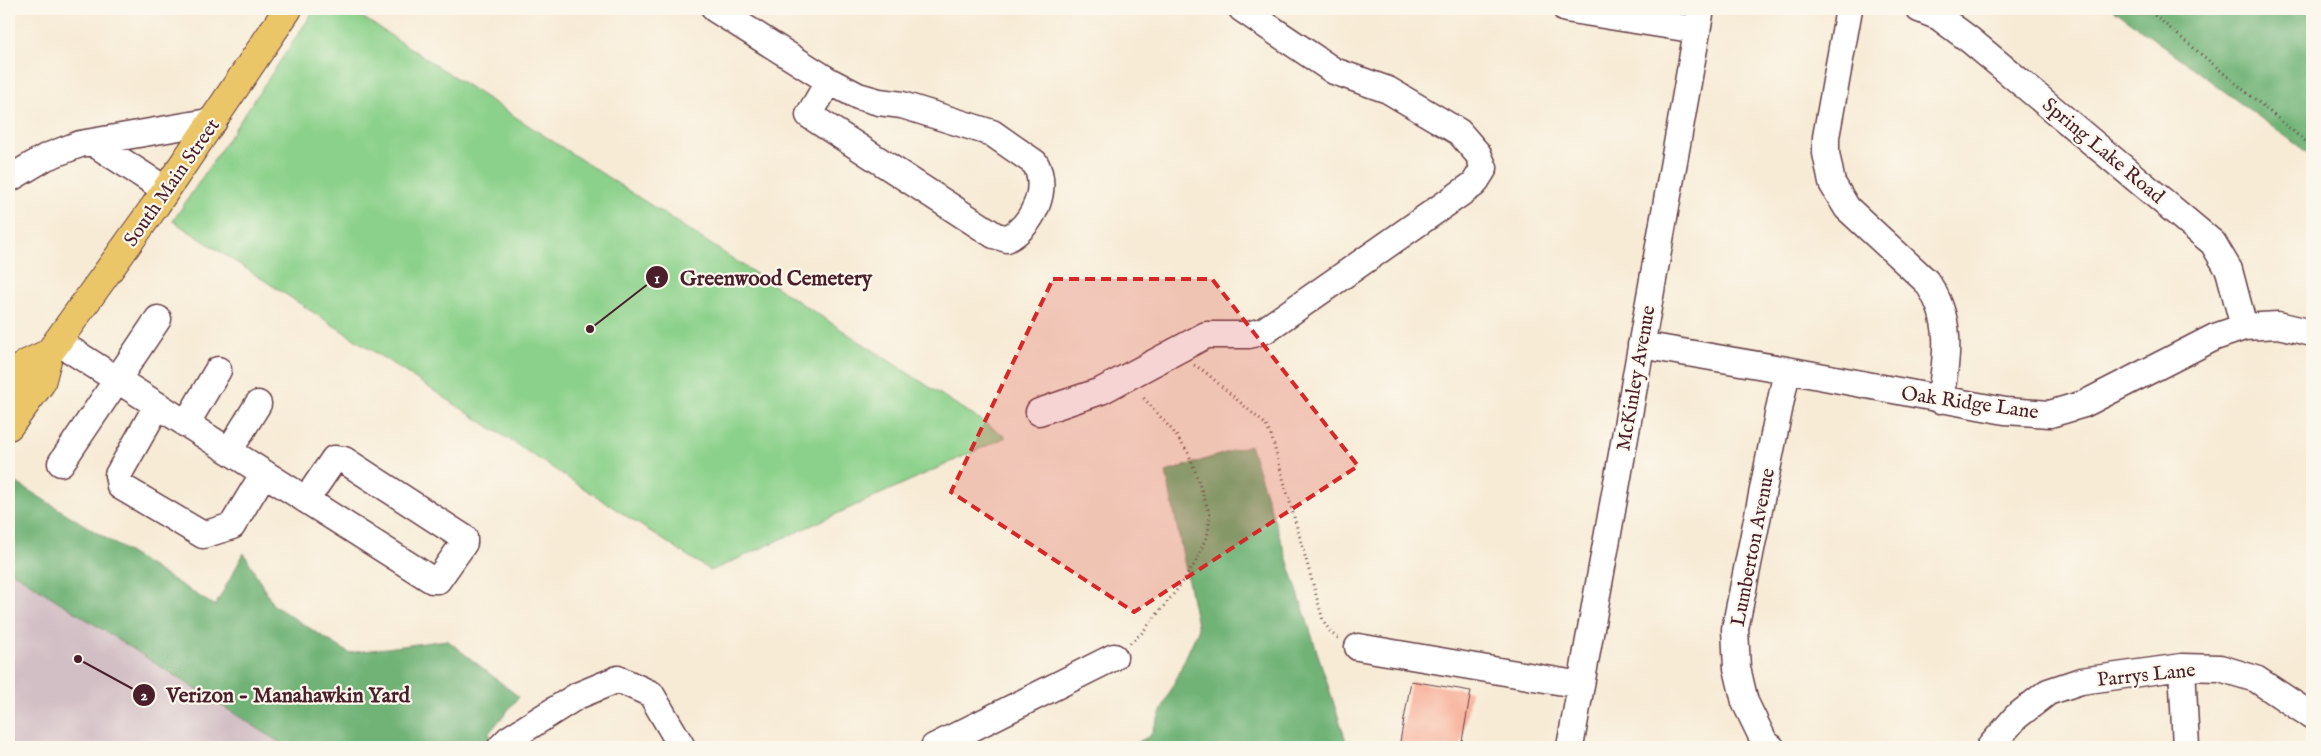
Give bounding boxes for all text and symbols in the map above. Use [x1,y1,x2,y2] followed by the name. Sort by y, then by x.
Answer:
[2037,93,2169,210] street label: Spring Lake Road
[119,114,226,252] street label: South Main Street
[645,259,882,295] callout: Greenwood Cemetery
[680,266,873,293] text: Greenwood Cemetery
[654,269,660,288] text: 1
[1611,304,1662,453] street label: McKinley Avenue
[1900,381,2040,425] street label: Oak Ridge Lane
[1726,466,1781,629] street label: Lumberton Avenue
[2096,658,2197,693] street label: Parrys Lane
[131,677,420,713] callout: Verizon - Manahawkin Yard
[165,683,411,710] text: Verizon - Manahawkin Yard
[140,686,148,705] text: 2

